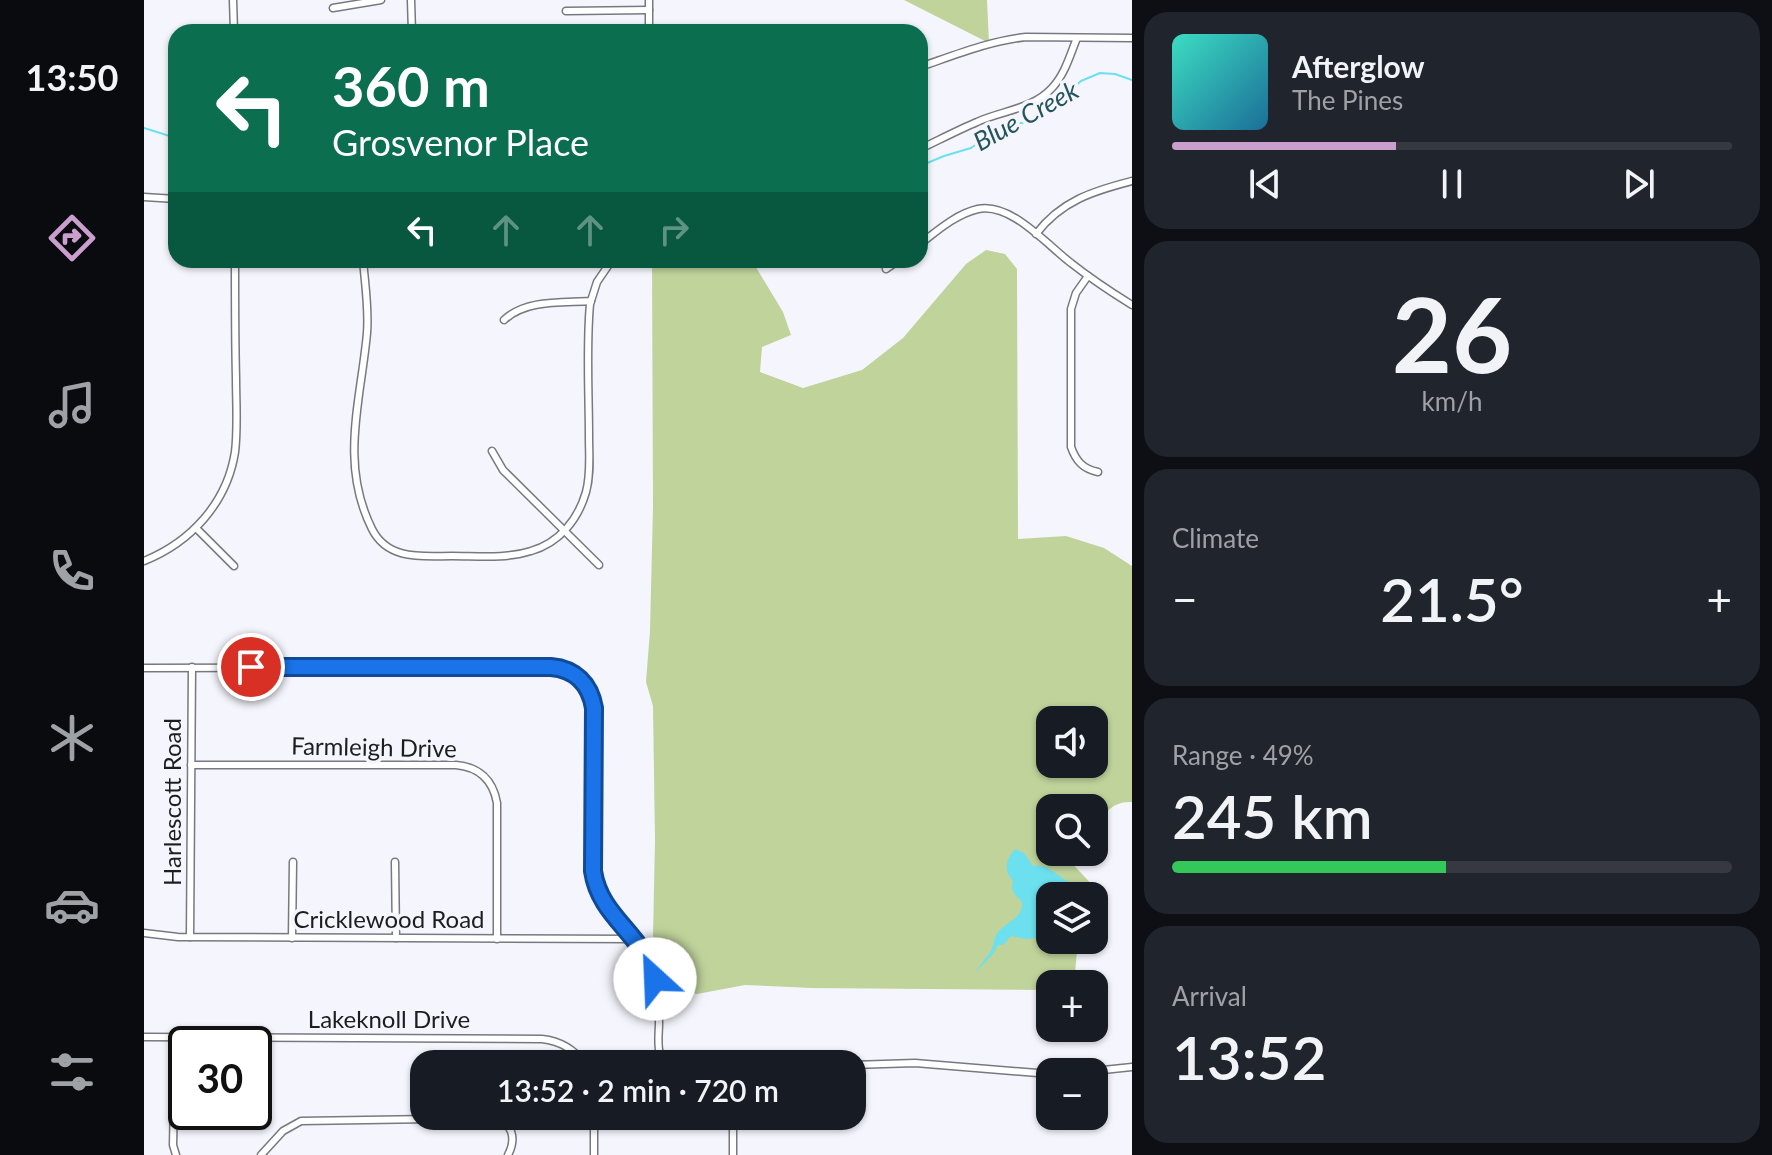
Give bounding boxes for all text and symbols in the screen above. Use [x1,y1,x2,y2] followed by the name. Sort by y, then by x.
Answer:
[1292,48,1425,84] text: Afterglow
[332,52,490,119] text: 360 m
[26,55,118,99] text: 13:50
[200,56,304,160] icon: left
[967,73,1084,157] water label: Blue Creek
[1292,84,1403,116] text: The Pines
[332,120,589,164] text: Grosvenor Place
[1243,162,1287,206] icon: previous
[1430,162,1474,206] icon: pause
[1617,162,1661,206] icon: next
[400,208,444,252] icon: left
[484,208,528,252] icon: ahead
[568,208,612,252] icon: ahead
[652,208,696,252] icon: right
[44,210,100,266] icon: directions
[1392,270,1512,395] text: 26
[44,377,100,433] icon: music
[1422,385,1482,417] text: km/h
[1172,522,1259,554] text: Climate
[44,543,100,599] icon: phone
[1380,563,1524,635] text: 21.5°
[1172,573,1198,625] text: −
[1706,573,1732,625] text: +
[217,633,285,701] pin
[229,645,273,689] icon: arrive
[1036,706,1108,1130] map controls
[1036,706,1108,778] button: sound
[44,710,100,766] icon: climate
[157,718,186,886] street label: Harlescott Road
[291,731,457,762] street label: Farmleigh Drive
[1172,739,1314,771] text: Range · 49%
[1172,780,1373,852] text: 245 km
[1036,794,1108,866] button: search
[44,877,100,933] icon: car
[1036,882,1108,954] button: layers
[293,904,485,933] street label: Cricklewood Road
[613,937,697,1021] position arrow
[1036,970,1108,1042] button: +
[1172,980,1247,1012] text: Arrival
[308,1004,470,1033] street label: Lakeknoll Drive
[1172,1021,1326,1093] text: 13:52
[168,1026,272,1130] speed limit sign: 30
[44,1044,100,1100] icon: filters
[1036,1058,1108,1130] button: −
[497,1072,779,1108] text: 13:52 · 2 min · 720 m

